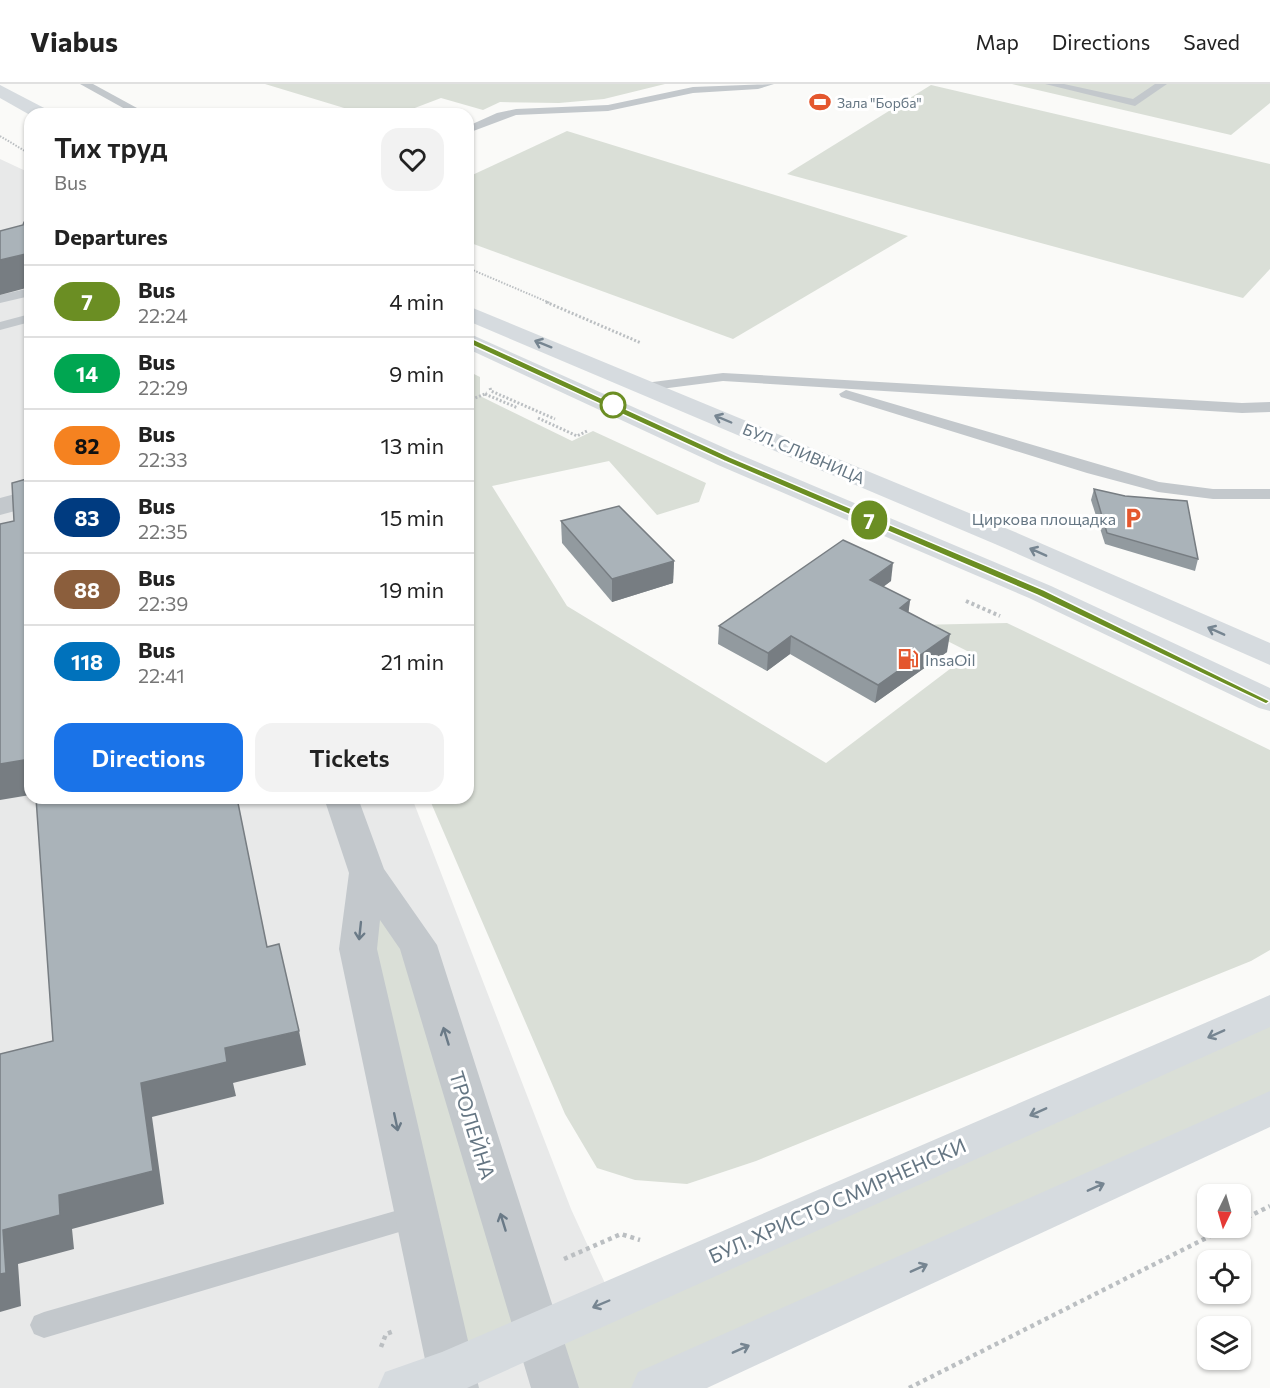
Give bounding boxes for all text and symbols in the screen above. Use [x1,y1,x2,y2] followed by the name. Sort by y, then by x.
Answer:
[30,24,118,58] text: Viabus
[976,29,1019,54] text: Map
[1052,29,1150,54] text: Directions
[1183,29,1240,54] text: Saved
[808,90,832,114] sports icon: Зала "Борба"
[837,94,922,111] place label: Зала "Борба"
[381,128,444,191] button: heart
[54,130,168,164] text: Тих труд
[54,170,87,194] text: Bus
[54,223,168,250] text: Departures
[138,276,175,303] text: Bus
[389,288,444,315] text: 4 min
[81,289,93,314] text: 7
[138,303,188,327] text: 22:24
[534,338,553,349] one-way arrow
[138,348,175,375] text: Bus
[389,360,444,387] text: 9 min
[76,361,98,386] text: 14
[138,375,188,399] text: 22:29
[600,392,626,418] unlabelled marker
[714,413,733,424] one-way arrow
[740,419,868,487] street label: БУЛ. СЛИВНИЦА
[138,420,175,447] text: Bus
[380,432,444,459] text: 13 min
[75,433,99,458] text: 82
[138,447,188,471] text: 22:33
[138,492,175,519] text: Bus
[850,500,888,540] line badge: 7
[380,504,444,531] text: 15 min
[74,505,100,530] text: 83
[1121,506,1145,530] parking icon: Циркова площадка
[863,508,875,533] text: 7
[972,509,1116,528] place label: Циркова площадка
[138,519,188,543] text: 22:35
[1029,546,1047,557] one-way arrow
[138,564,175,591] text: Bus
[380,576,444,603] text: 19 min
[74,577,100,602] text: 88
[138,591,188,615] text: 22:39
[1208,625,1226,636] one-way arrow
[138,636,175,663] text: Bus
[896,647,920,671] fuel station icon: InsaOil
[381,648,444,675] text: 21 min
[71,649,103,674] text: 118
[925,650,976,669] place label: InsaOil
[138,663,185,687] text: 22:41
[54,723,243,792] button: Directions
[255,723,444,792] button: Tickets
[354,921,365,941] one-way arrow
[439,1027,450,1046] one-way arrow
[1208,1029,1226,1040] one-way arrow
[445,1068,501,1182] street label: ТРОЛЕЙНА
[1029,1107,1047,1118] one-way arrow
[390,1112,402,1131] one-way arrow
[705,1132,969,1268] street label: БУЛ. ХРИСТО СМИРНЕНСКИ
[1087,1181,1105,1193] one-way arrow
[1197,1184,1251,1238] north arrow
[1197,1184,1251,1370] map controls
[497,1213,508,1232] one-way arrow
[1197,1250,1251,1304] button: locate
[909,1262,927,1274] one-way arrow
[592,1298,610,1310] one-way arrow
[1197,1316,1251,1370] button: layers
[732,1343,750,1354] one-way arrow

